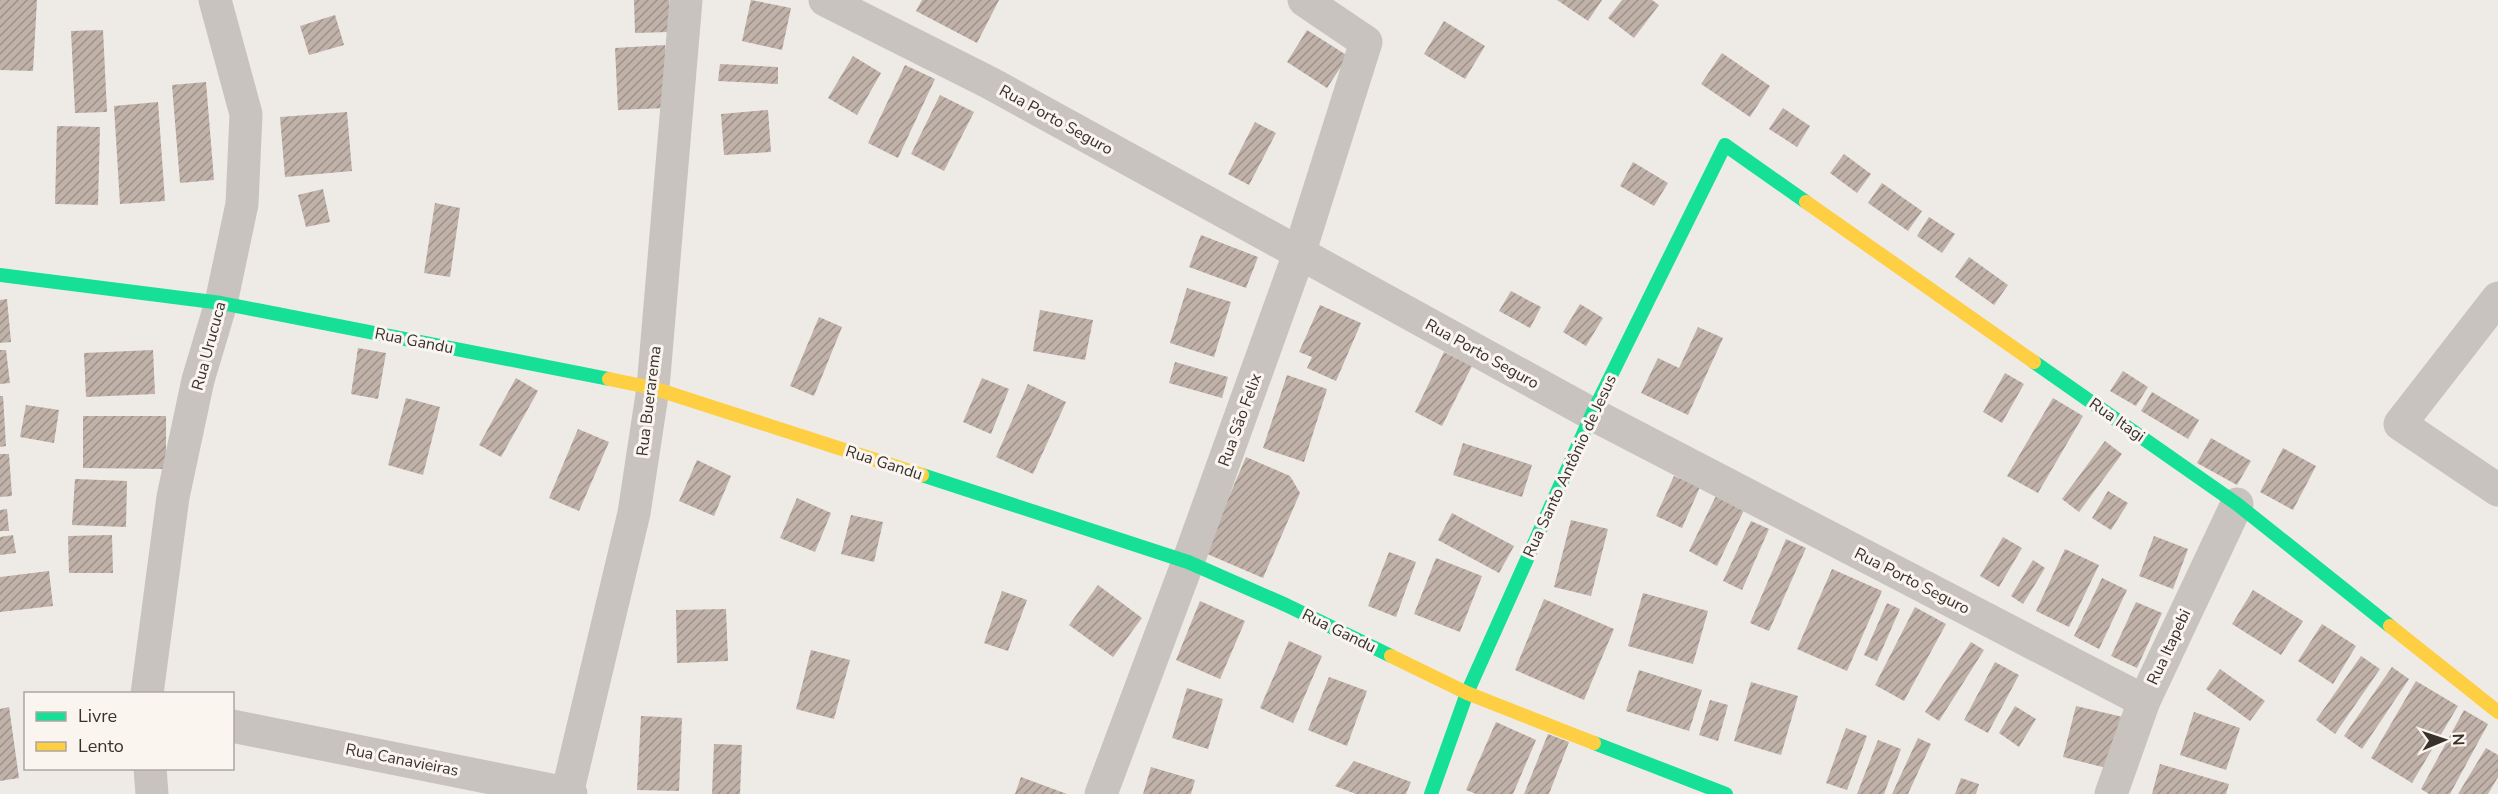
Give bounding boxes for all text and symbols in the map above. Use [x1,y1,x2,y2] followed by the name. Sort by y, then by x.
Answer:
[995,80,1117,160] street label: Rua Porto Seguro
[187,299,231,393] street label: Rua Urucuca
[1421,314,1543,394] street label: Rua Porto Seguro
[373,323,455,359] street label: Rua Gandu
[631,345,667,457] street label: Rua Buerarema
[1213,370,1267,470] street label: Rua São Felix
[1518,371,1622,561] street label: Rua Santo Antônio de Jesus
[2085,393,2149,447] street label: Rua Itagi
[843,440,925,486] street label: Rua Gandu
[1850,542,1974,620] street label: Rua Porto Seguro
[1298,604,1380,658] street label: Rua Gandu
[2142,605,2196,689] street label: Rua Itapebi
[24,692,234,770] legend
[78,704,117,728] text: Livre
[2414,710,2474,770] north arrow
[2447,733,2469,746] text: N
[78,734,124,758] text: Lento
[344,738,460,782] street label: Rua Canavieiras

